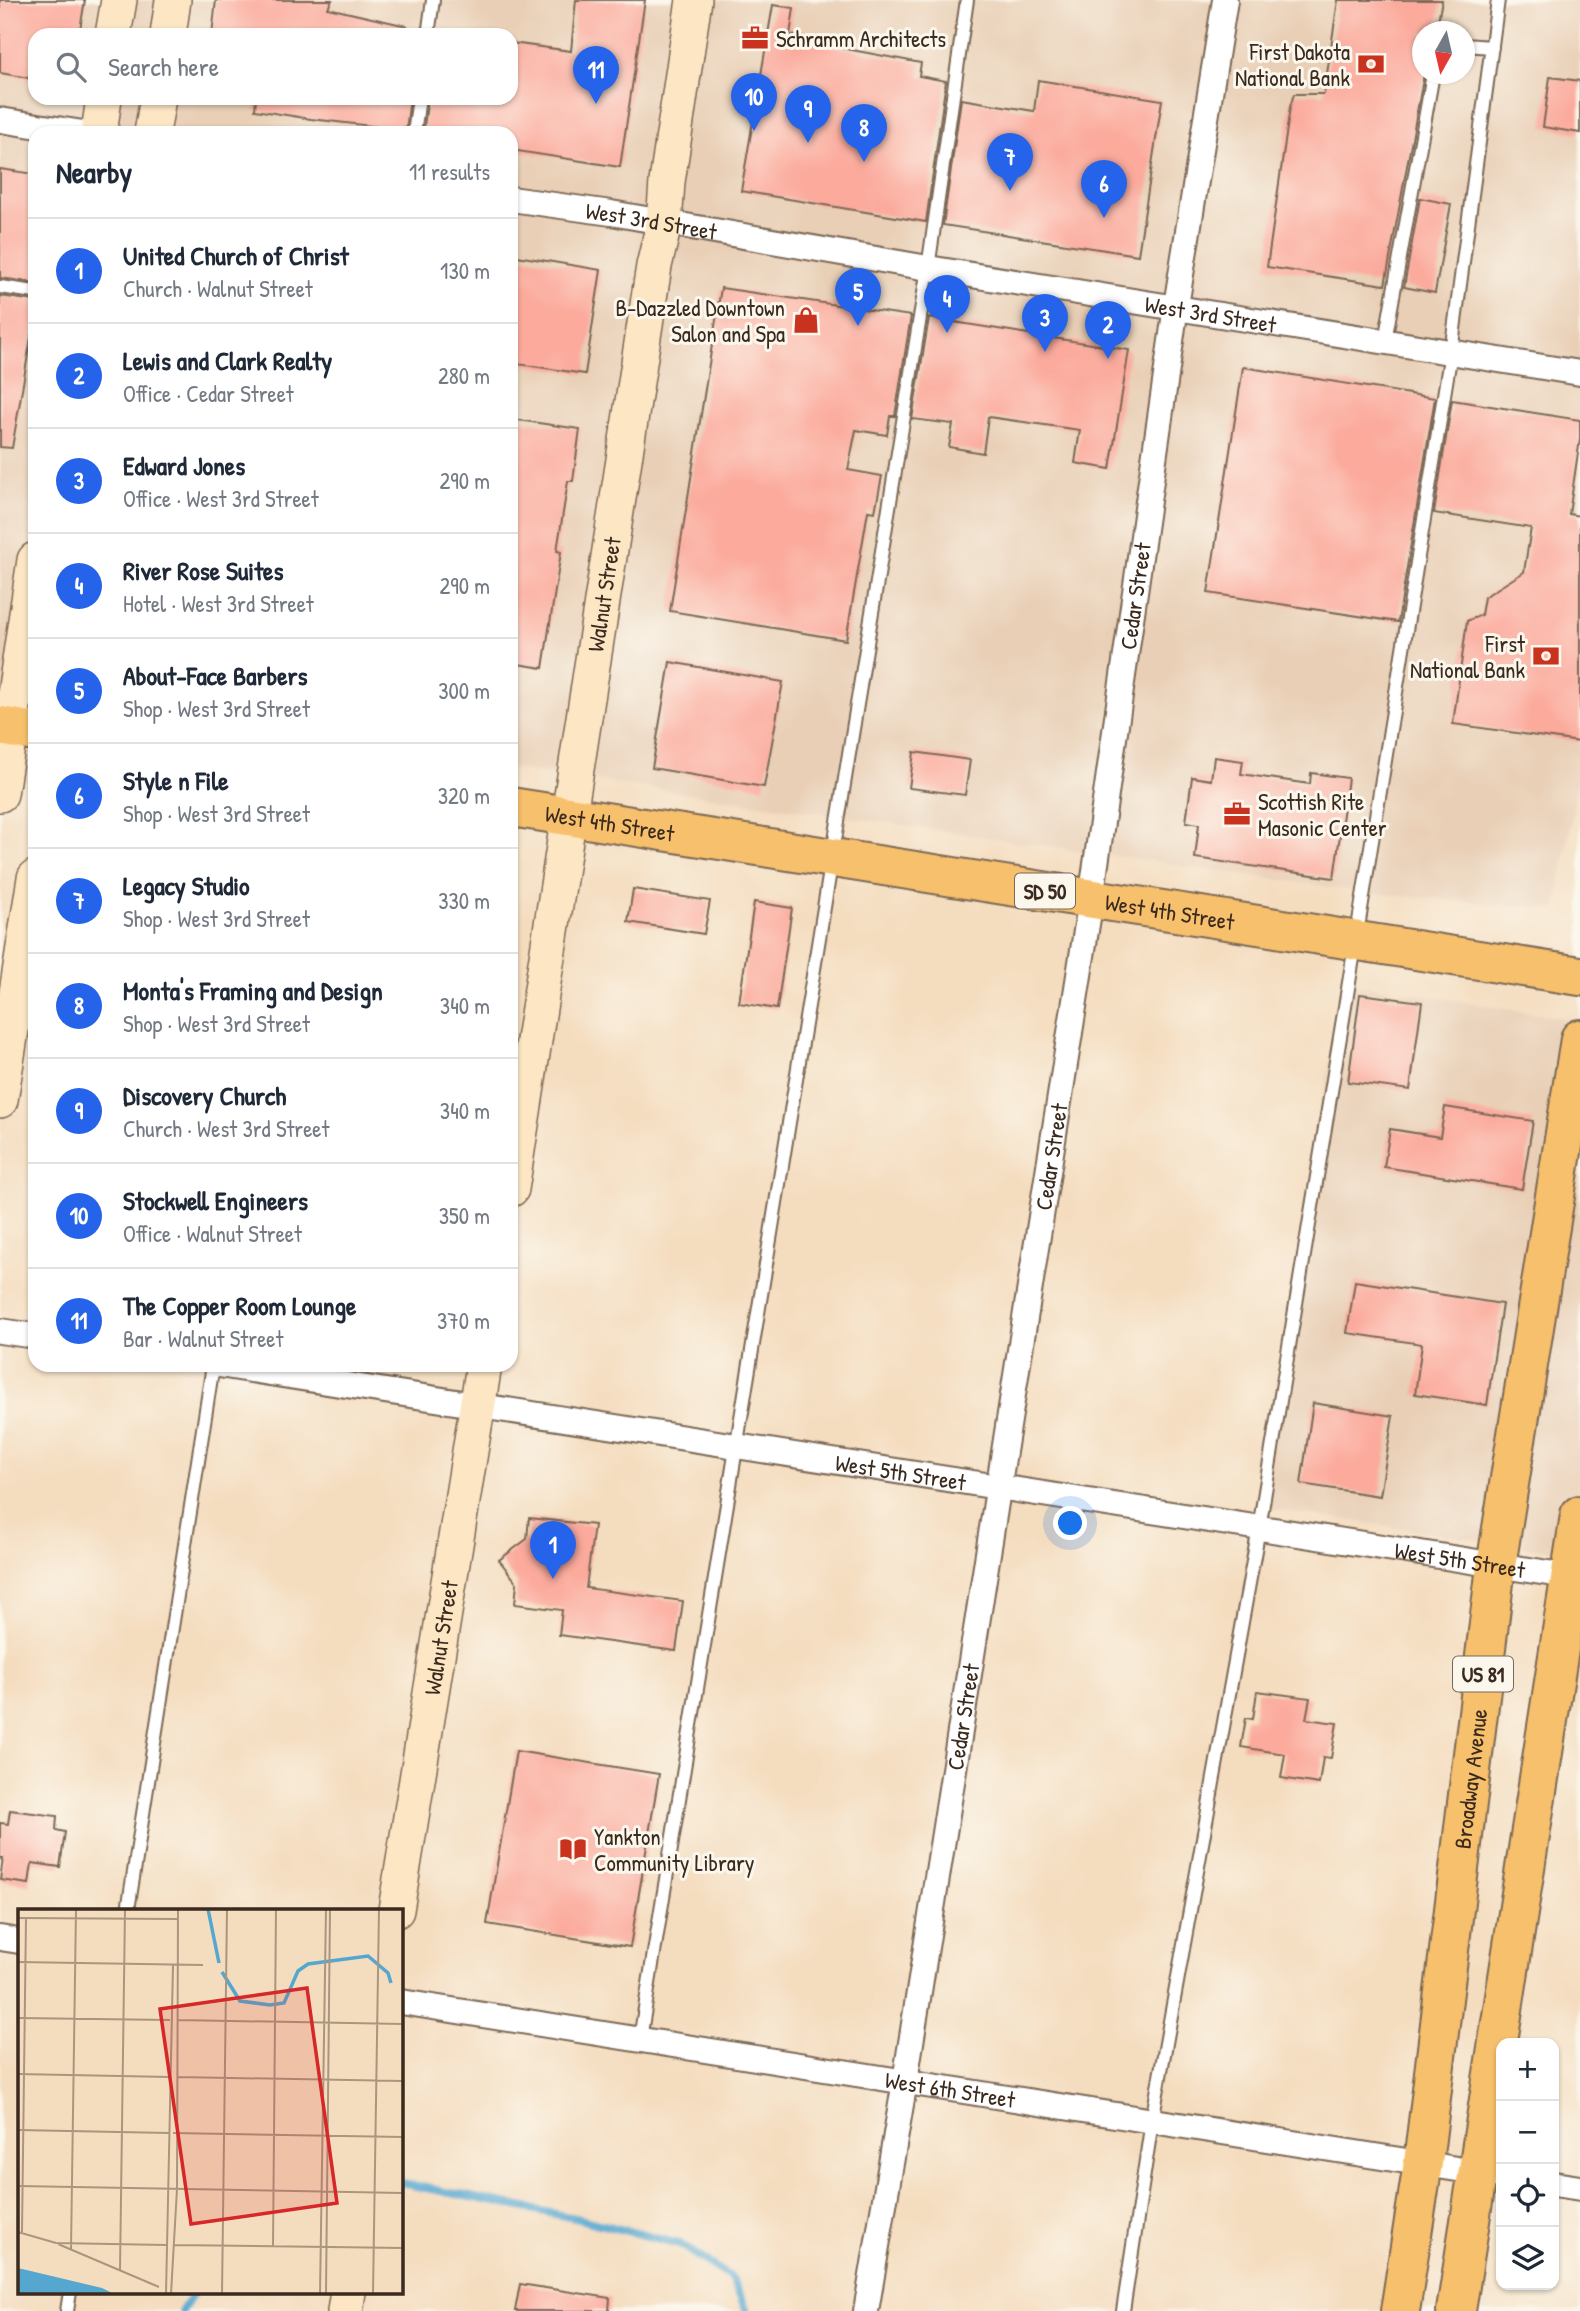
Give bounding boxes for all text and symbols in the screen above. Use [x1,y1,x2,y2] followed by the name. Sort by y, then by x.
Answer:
[1412,21,1475,84] north arrow
[740,23,770,53] office icon: Schramm Architects
[776,23,946,54] place label: Schramm Architects
[28,28,518,105] search box
[1235,36,1350,93] place label: First Dakota National Bank
[573,46,619,104] pin: 11
[52,48,90,86] icon: search
[108,49,219,84] text: Search here
[1356,49,1386,79] bank icon: First Dakota National Bank
[731,73,777,131] pin: 10
[785,85,831,143] pin: 9
[841,104,887,162] pin: 8
[987,133,1033,191] pin: 7
[56,152,132,192] text: Nearby
[409,156,490,187] text: 11 results
[1081,160,1127,218] pin: 6
[584,194,720,247] street label: West 3rd Street
[123,238,349,273] text: United Church of Christ
[75,255,83,286] text: 1
[440,255,490,286] text: 130 m
[835,268,881,326] pin: 5
[123,273,313,304] text: Church · Walnut Street
[924,275,970,333] pin: 4
[1143,288,1280,340] street label: West 3rd Street
[615,292,785,349] place label: B-Dazzled Downtown Salon and Spa
[1022,294,1068,352] pin: 3
[1085,301,1131,359] pin: 2
[791,305,821,335] shop icon: B-Dazzled Downtown Salon and Spa
[123,343,332,378] text: Lewis and Clark Realty
[74,360,84,391] text: 2
[438,360,490,391] text: 280 m
[123,378,294,409] text: Office · Cedar Street
[123,448,245,483] text: Edward Jones
[74,465,84,496] text: 3
[440,465,490,496] text: 290 m
[123,483,319,514] text: Office · West 3rd Street
[579,533,628,654] street label: Walnut Street
[1111,539,1158,651] street label: Cedar Street
[123,553,283,588] text: River Rose Suites
[75,570,83,601] text: 4
[440,570,490,601] text: 290 m
[123,588,314,619] text: Hotel · West 3rd Street
[1410,628,1526,685] place label: First National Bank
[1531,641,1561,671] bank icon: First National Bank
[123,658,308,693] text: About-Face Barbers
[74,675,84,706] text: 5
[438,675,490,706] text: 300 m
[123,693,310,724] text: Shop · West 3rd Street
[123,763,229,798] text: Style n File
[74,780,84,811] text: 6
[438,780,490,811] text: 320 m
[1258,786,1387,843] place label: Scottish Rite Masonic Center
[543,797,678,848] street label: West 4th Street
[123,798,310,829] text: Shop · West 3rd Street
[1222,799,1252,829] office icon: Scottish Rite Masonic Center
[123,868,250,903] text: Legacy Studio
[1015,874,1075,908] road number: SD 50
[73,885,85,916] text: 7
[438,885,490,916] text: 330 m
[1103,886,1238,937] street label: West 4th Street
[123,903,310,934] text: Shop · West 3rd Street
[123,973,383,1008] text: Monta's Framing and Design
[74,990,84,1021] text: 8
[440,990,490,1021] text: 340 m
[123,1008,310,1039] text: Shop · West 3rd Street
[123,1078,286,1113] text: Discovery Church
[75,1095,83,1126] text: 9
[440,1095,490,1126] text: 340 m
[1027,1100,1074,1212] street label: Cedar Street
[123,1113,329,1144] text: Church · West 3rd Street
[123,1183,308,1218] text: Stockwell Engineers
[70,1200,88,1231] text: 10
[439,1200,490,1231] text: 350 m
[123,1218,302,1249] text: Office · Walnut Street
[123,1288,356,1323] text: The Copper Room Lounge
[71,1305,87,1336] text: 11
[437,1305,490,1336] text: 370 m
[123,1323,283,1354] text: Bar · Walnut Street
[833,1446,969,1497] street label: West 5th Street
[1053,1506,1087,1540] your location
[530,1521,576,1579] pin: 1
[1392,1534,1528,1585] street label: West 5th Street
[415,1577,465,1697] street label: Walnut Street
[1453,1656,1513,1692] road number: US 81
[939,1660,986,1772] street label: Cedar Street
[1446,1707,1494,1850] street label: Broadway Avenue
[594,1821,755,1878] place label: Yankton Community Library
[558,1834,588,1864] library icon: Yankton Community Library
[18,1909,402,2294] inset map
[1496,2038,1559,2290] map controls
[1496,2038,1559,2101] button: +
[883,2063,1018,2115] street label: West 6th Street
[1496,2101,1559,2164] button: −
[1496,2164,1559,2227] button: locate
[1496,2227,1559,2290] button: layers

